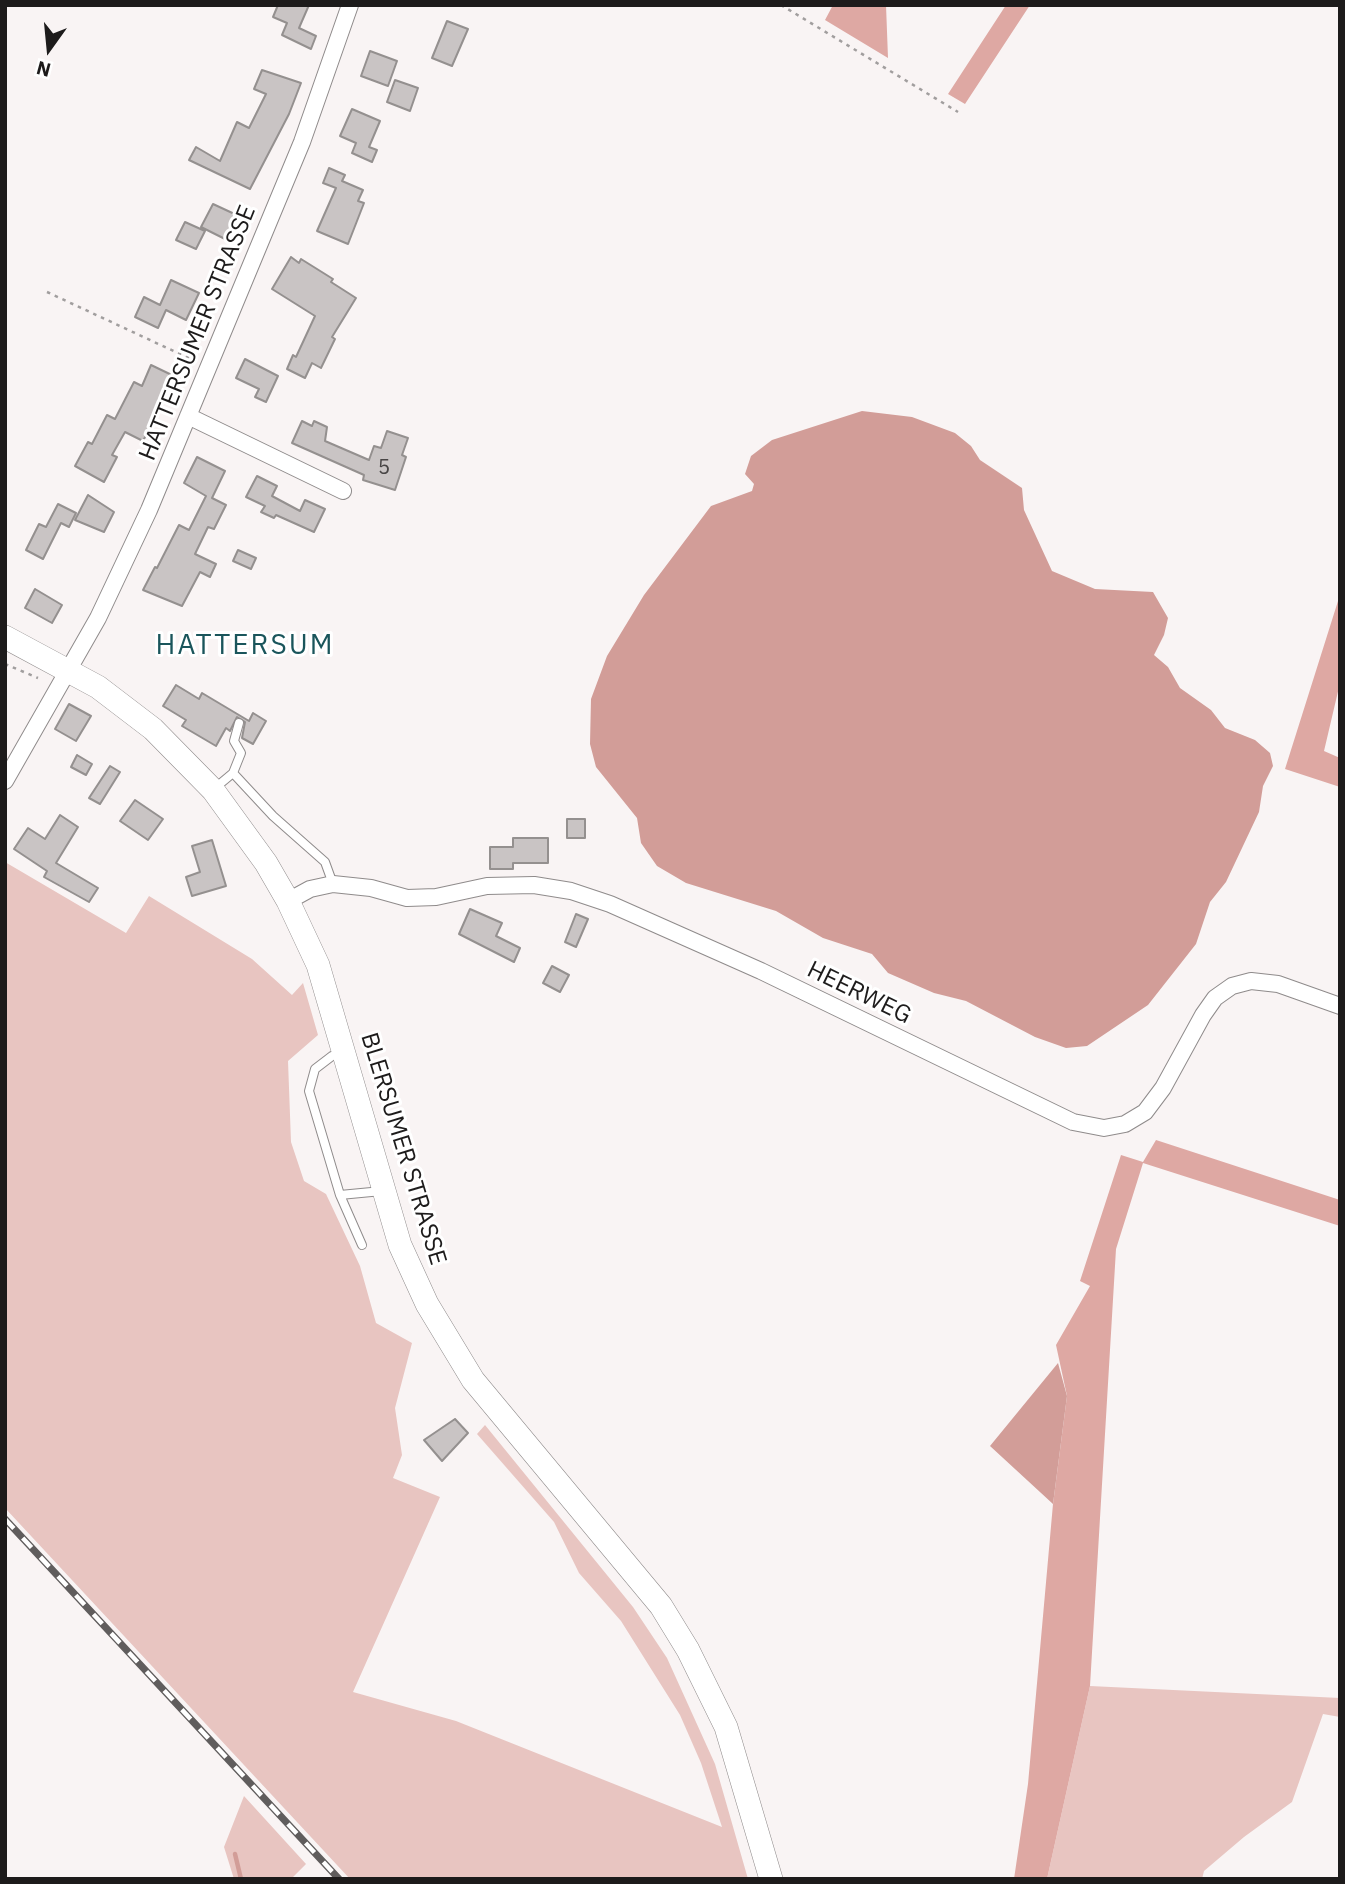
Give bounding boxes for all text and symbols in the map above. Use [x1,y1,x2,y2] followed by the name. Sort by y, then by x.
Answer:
[14,14,84,84] north arrow
[34,56,53,83] text: N
[134,201,262,465] street label: HATTERSUMER STRASSE
[378,455,390,481] house number: 5
[157,629,333,663] district label: HATTERSUM
[802,955,916,1031] street label: HEERWEG
[354,1029,452,1269] street label: BLERSUMER STRASSE

